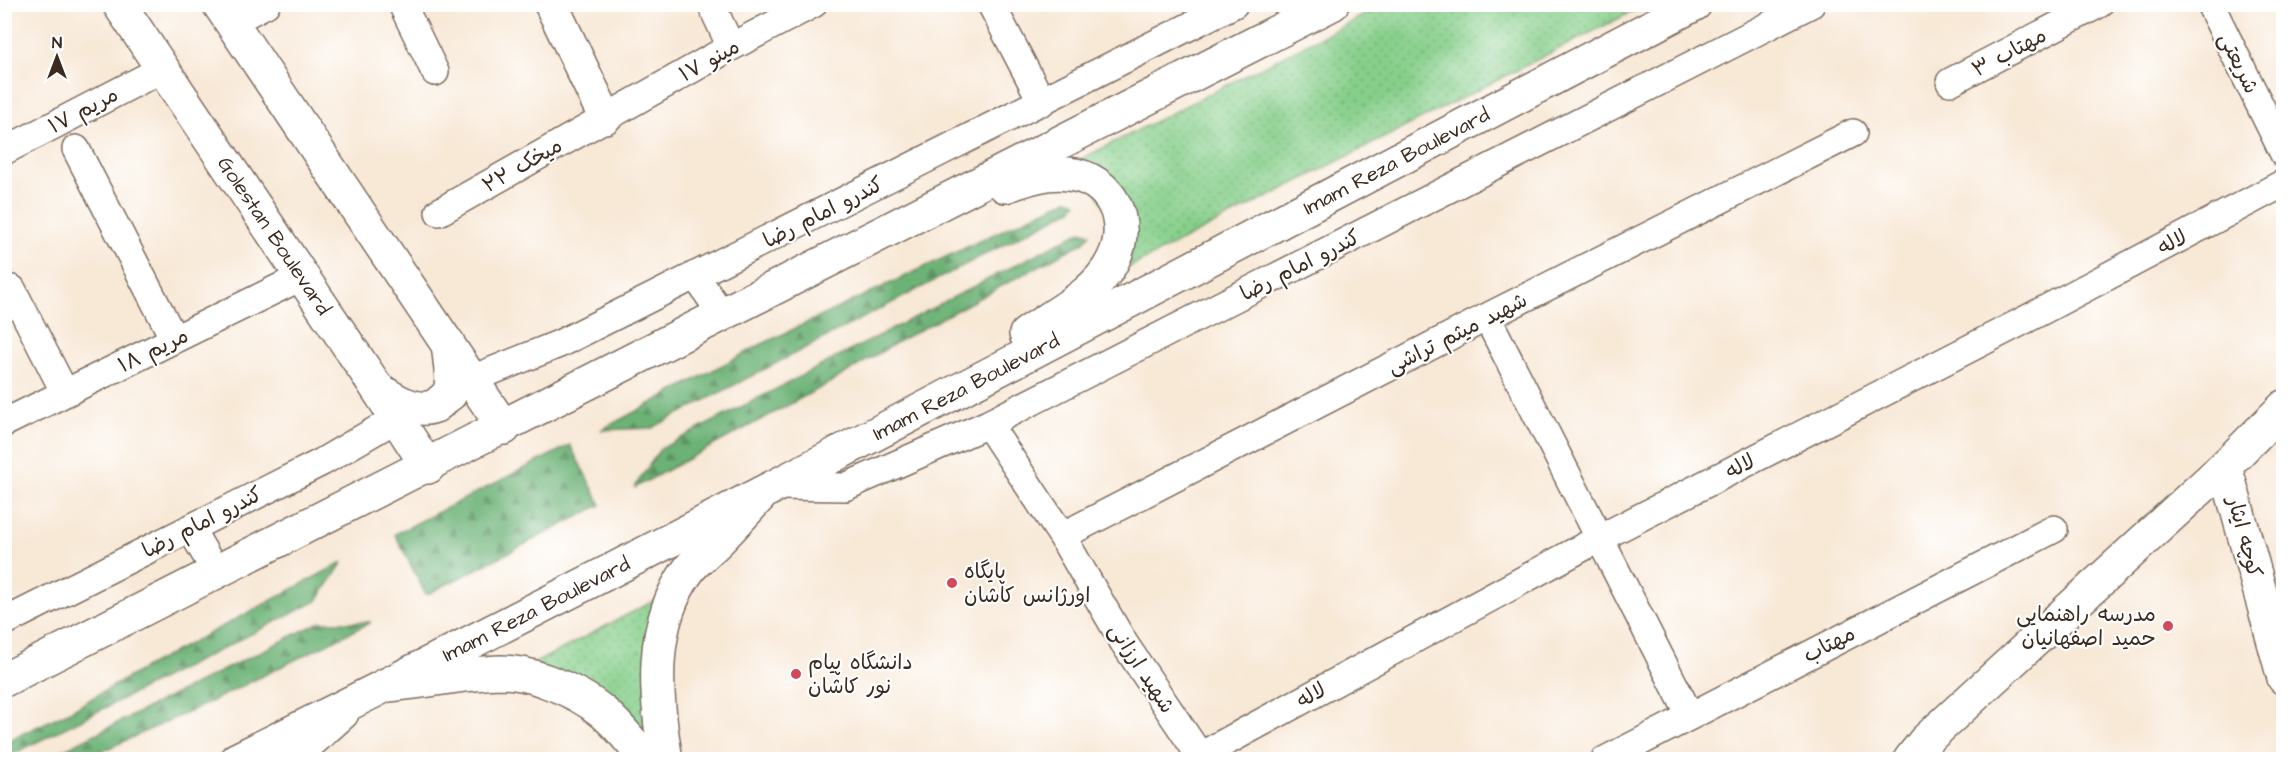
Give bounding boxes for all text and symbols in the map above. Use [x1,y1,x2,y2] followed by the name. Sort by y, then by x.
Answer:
[1967,21,2052,84] street label: مهتاب ۳
[27,27,87,87] north arrow
[2211,28,2266,99] street label: شریعتی
[52,32,62,54] text: N
[674,32,745,89] street label: مینو ۱۷
[43,80,124,142] street label: مریم ۱۷
[1298,100,1495,222] street label: Imam Reza Boulevard
[477,131,567,200] street label: میخک ۲۲
[210,151,338,321] street label: Golestan Boulevard
[758,170,889,256] street label: کندرو امام رضا
[1235,223,1366,309] street label: کندرو امام رضا
[2152,223,2192,262] street label: لاله
[1382,286,1533,382] street label: شهید میثم تراشی
[113,321,194,381] street label: مریم ۱۸
[868,326,1065,448] street label: Imam Reza Boulevard
[1721,447,1760,486] street label: لاله
[137,480,268,566] street label: کندرو امام رضا
[2219,492,2269,581] street label: کوچه ایثار
[438,549,635,669] street label: Imam Reza Boulevard
[964,557,1090,610] place label: پایگاه اورژانس کاشان
[945,576,959,590] marker: پایگاه اورژانس کاشان
[2016,600,2156,653] place label: مدرسه راهنمایی حمید اصفهانیان
[1102,618,1182,719] street label: شهید ارزانی
[1798,619,1860,670] street label: مهتاب
[2161,619,2175,633] marker: مدرسه راهنمایی حمید اصفهانیان
[808,648,913,701] place label: دانشگاه پیام نور کاشان
[789,667,803,681] marker: دانشگاه پیام نور کاشان
[1291,676,1331,715] street label: لاله

